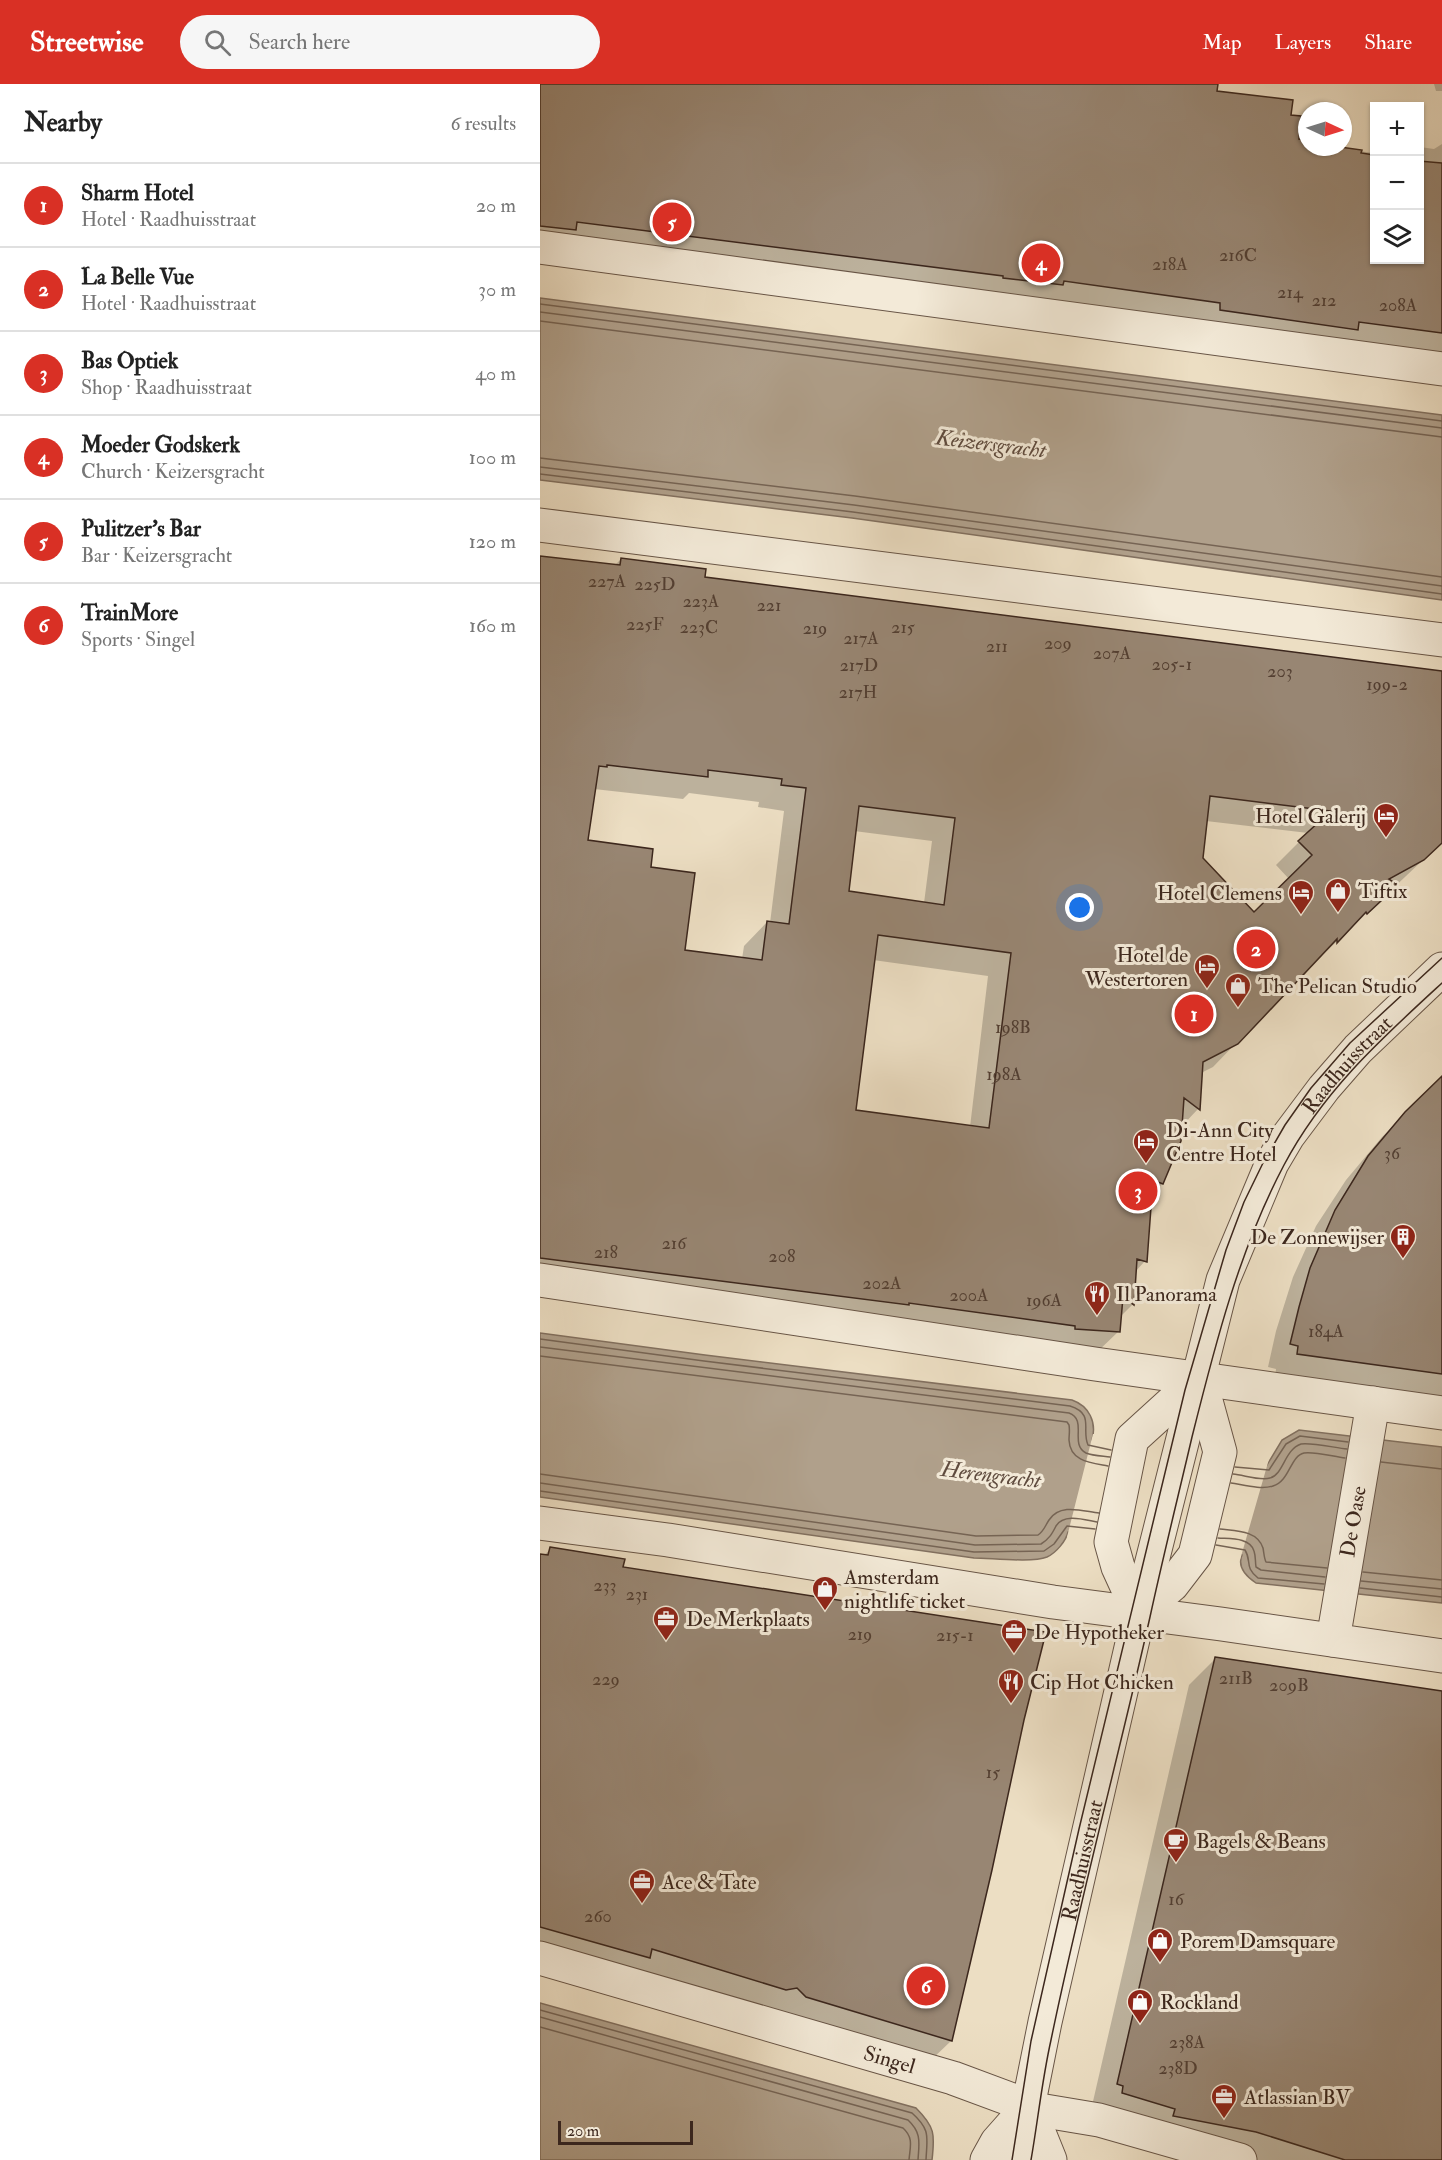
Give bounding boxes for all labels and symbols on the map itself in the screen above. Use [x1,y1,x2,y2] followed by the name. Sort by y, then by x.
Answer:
[1298,102,1352,156] north arrow
[652,200,692,244] pin: 5
[1022,240,1060,285] pin: 4
[1219,244,1257,267] house number: 216C
[1152,253,1188,276] house number: 218A
[1277,281,1304,304] house number: 214
[1312,289,1336,312] house number: 212
[1379,294,1418,317] house number: 208A
[933,423,1049,465] water label: Keizersgracht
[588,570,627,593] house number: 227A
[635,573,675,596] house number: 225D
[683,590,720,613] house number: 223A
[757,594,781,617] house number: 221
[626,613,664,636] house number: 225F
[680,616,718,639] house number: 223C
[891,616,915,639] house number: 215
[803,617,827,640] house number: 219
[843,627,879,650] house number: 217A
[1044,632,1072,655] house number: 209
[986,635,1008,658] house number: 211
[1093,642,1132,665] house number: 207A
[1152,653,1192,676] house number: 205-1
[840,654,878,677] house number: 217D
[1267,660,1293,683] house number: 203
[1366,673,1408,696] house number: 199-2
[839,681,877,704] house number: 217H
[1371,801,1401,839] hotel icon: Hotel Galerij
[1255,803,1366,830] place label: Hotel Galerij
[1323,876,1353,914] shop icon: Tiftix
[1286,878,1316,916] hotel icon: Hotel Clemens
[1358,878,1408,905] place label: Tiftix
[1157,880,1282,907] place label: Hotel Clemens
[1065,893,1094,922] your location
[1236,926,1276,972] pin: 2
[1084,942,1188,993] place label: Hotel de Westertoren
[1192,952,1222,990] hotel icon: Hotel de Westertoren
[1223,971,1253,1009] shop icon: The Pelican Studio
[1258,973,1417,1000] place label: The Pelican Studio
[1174,992,1214,1036] pin: 1
[1296,1010,1398,1120] street label: Raadhuisstraat
[995,1016,1031,1039] house number: 198B
[986,1063,1022,1086] house number: 198A
[1166,1117,1277,1168] place label: Di-Ann City Centre Hotel
[1131,1127,1161,1165] hotel icon: Di-Ann City Centre Hotel
[1384,1142,1401,1165] house number: 36
[1118,1168,1158,1214] pin: 3
[1388,1222,1418,1260] building icon: De Zonnewijser
[1250,1224,1384,1251] place label: De Zonnewijser
[662,1232,687,1255] house number: 216
[594,1241,618,1264] house number: 218
[769,1245,795,1268] house number: 208
[863,1272,902,1295] house number: 202A
[1082,1279,1112,1317] restaurant icon: Il Panorama
[1116,1281,1217,1308] place label: Il Panorama
[949,1284,989,1307] house number: 200A
[1026,1289,1063,1312] house number: 196A
[1308,1320,1345,1343] house number: 184A
[938,1455,1044,1495] water label: Herengracht
[1334,1484,1373,1560] street label: De Oase
[843,1564,966,1615] place label: Amsterdam nightlife ticket
[594,1574,616,1597] house number: 233
[810,1574,840,1612] shop icon: Amsterdam nightlife ticket
[626,1583,648,1606] house number: 231
[651,1604,681,1642] office icon: De Merkplaats
[686,1606,810,1633] place label: De Merkplaats
[999,1617,1029,1655] office icon: De Hypotheker
[1034,1619,1164,1646] place label: De Hypotheker
[848,1623,872,1646] house number: 219
[936,1624,974,1647] house number: 215-1
[996,1667,1026,1705] restaurant icon: Cip Hot Chicken
[1219,1667,1253,1690] house number: 211B
[592,1668,620,1691] house number: 229
[1030,1669,1174,1696] place label: Cip Hot Chicken
[1269,1674,1309,1697] house number: 209B
[986,1761,1000,1784] house number: 15
[1056,1797,1110,1923] street label: Raadhuisstraat
[1161,1826,1191,1864] cafe icon: Bagels & Beans
[1196,1828,1326,1855] place label: Bagels & Beans
[627,1867,657,1905] office icon: Ace & Tate
[661,1869,757,1896] place label: Ace & Tate
[1168,1888,1185,1911] house number: 16
[584,1905,612,1928] house number: 260
[1145,1926,1175,1964] shop icon: Porem Damsquare
[1180,1928,1336,1955] place label: Porem Damsquare
[906,1964,946,2008] pin: 6
[1125,1987,1155,2025] shop icon: Rockland
[1160,1989,1239,2016] place label: Rockland
[1169,2031,1206,2054] house number: 238A
[860,2040,919,2081] street label: Singel
[1158,2057,1198,2080] house number: 238D
[1209,2082,1239,2120] office icon: Atlassian BV
[1243,2084,1351,2111] place label: Atlassian BV
[558,2118,693,2146] scale bar

